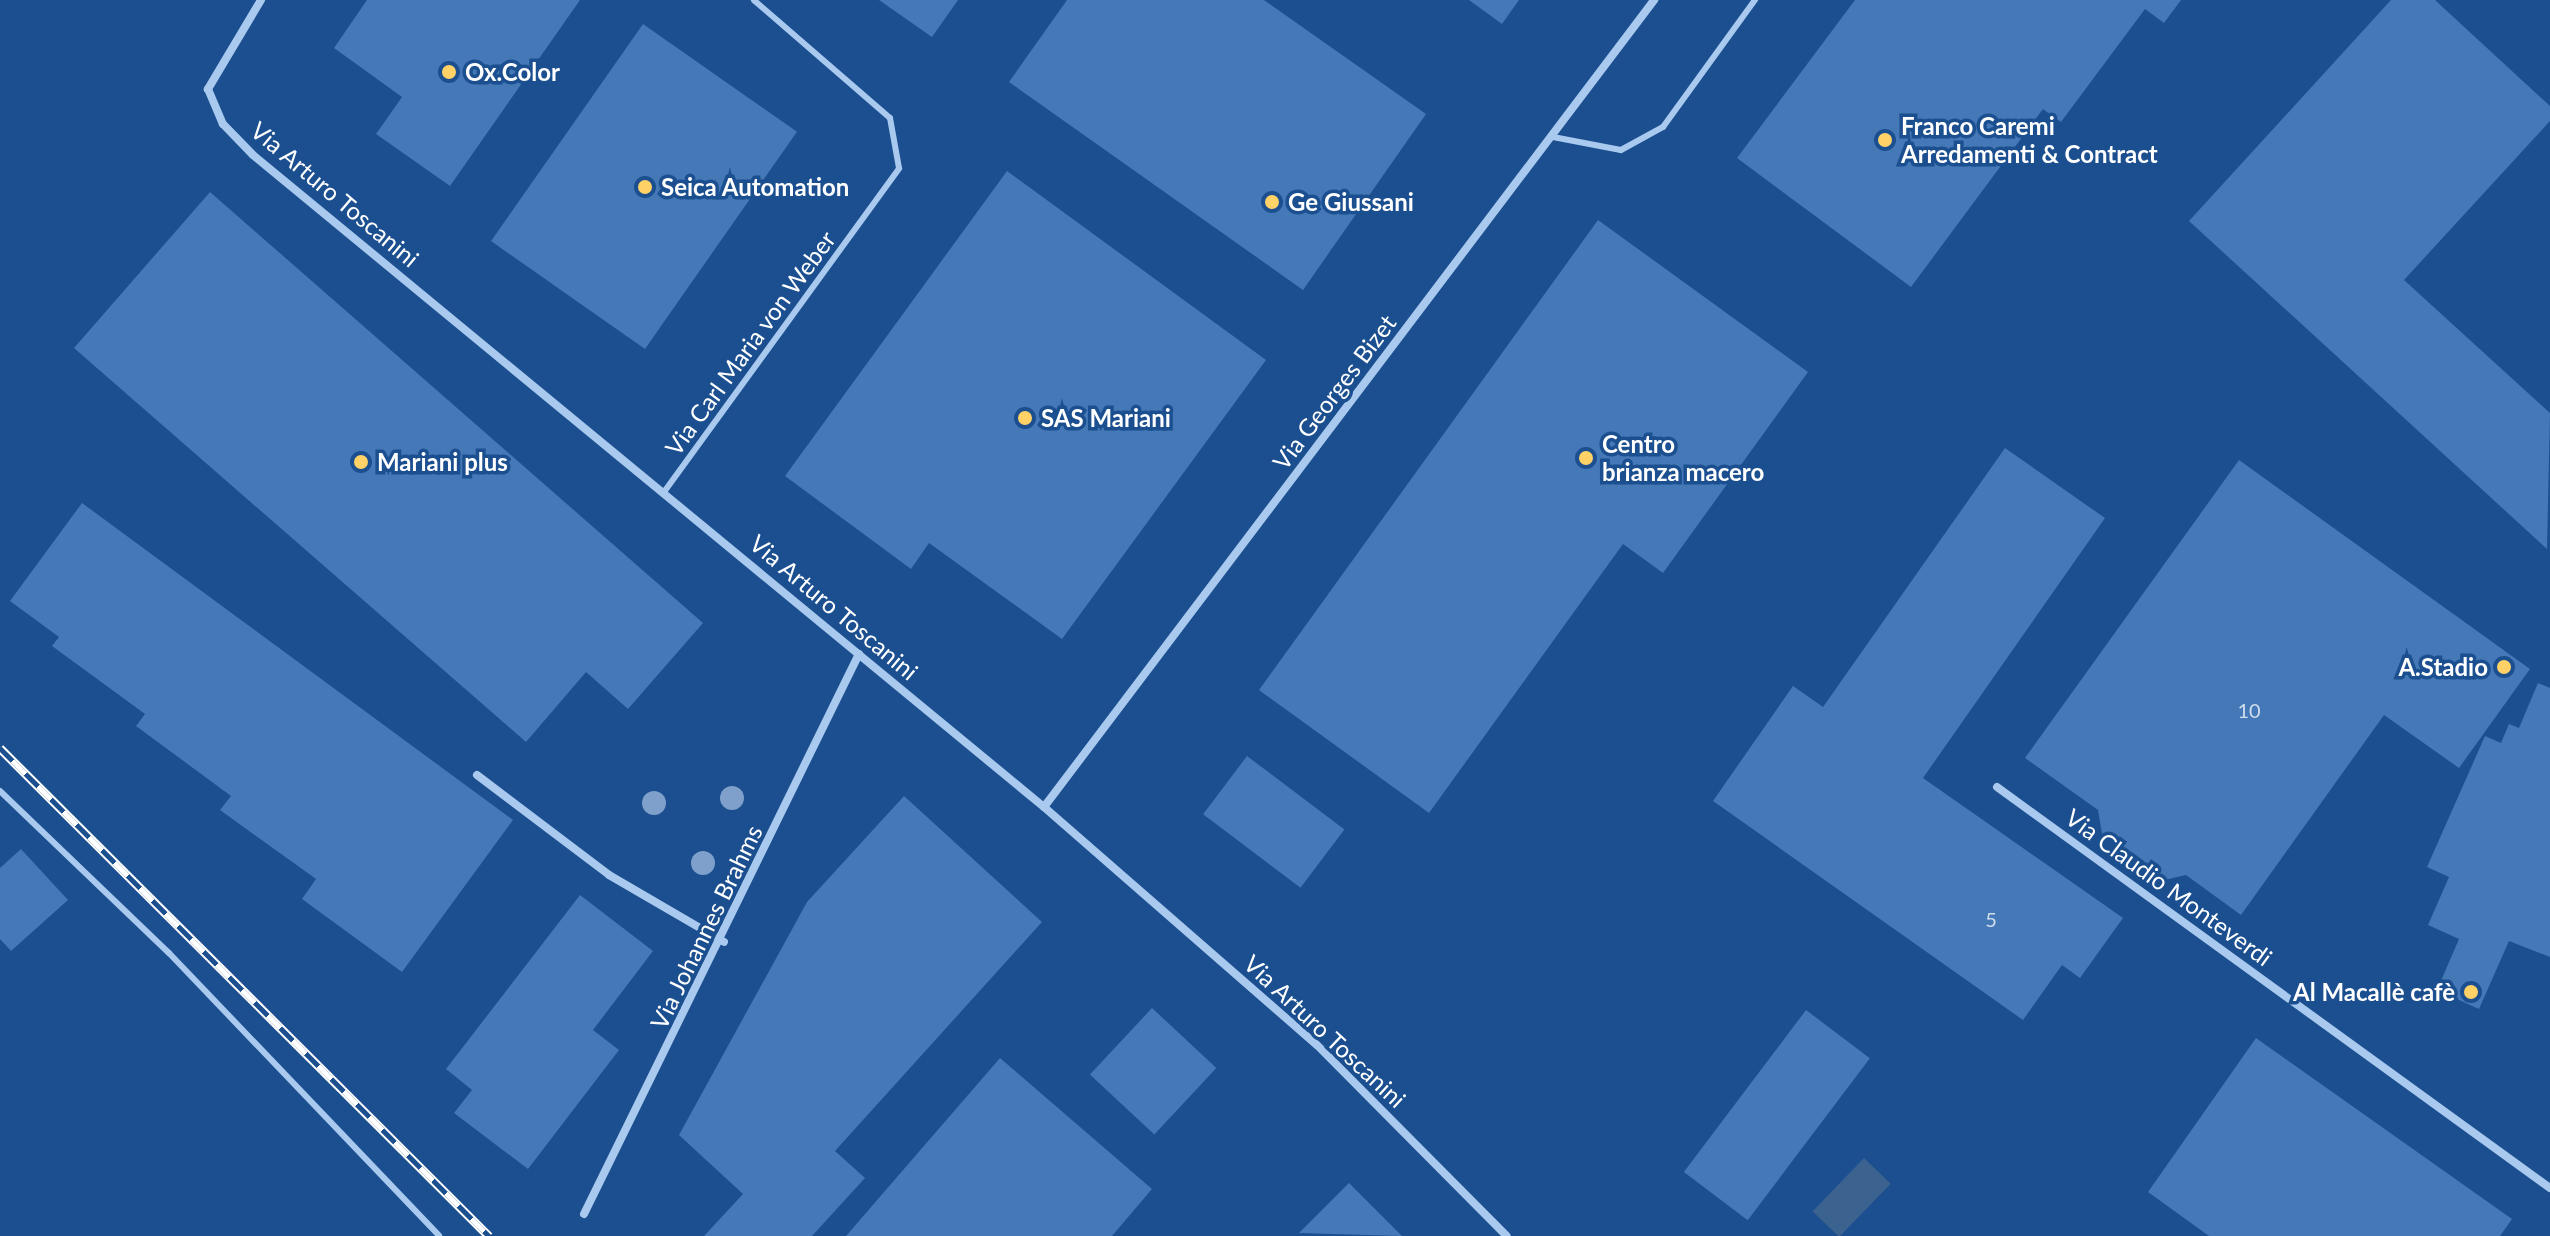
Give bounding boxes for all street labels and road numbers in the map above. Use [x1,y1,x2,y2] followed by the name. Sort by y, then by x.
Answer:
[245,115,425,273] street label: Via Arturo Toscanini
[659,225,841,461] street label: Via Carl Maria von Weber
[1266,309,1402,475] street label: Via Georges Bizet
[744,528,924,686] street label: Via Arturo Toscanini
[2060,802,2278,972] street label: Via Claudio Monteverdi
[644,820,768,1034] street label: Via Johannes Brahms
[1238,948,1412,1114] street label: Via Arturo Toscanini

